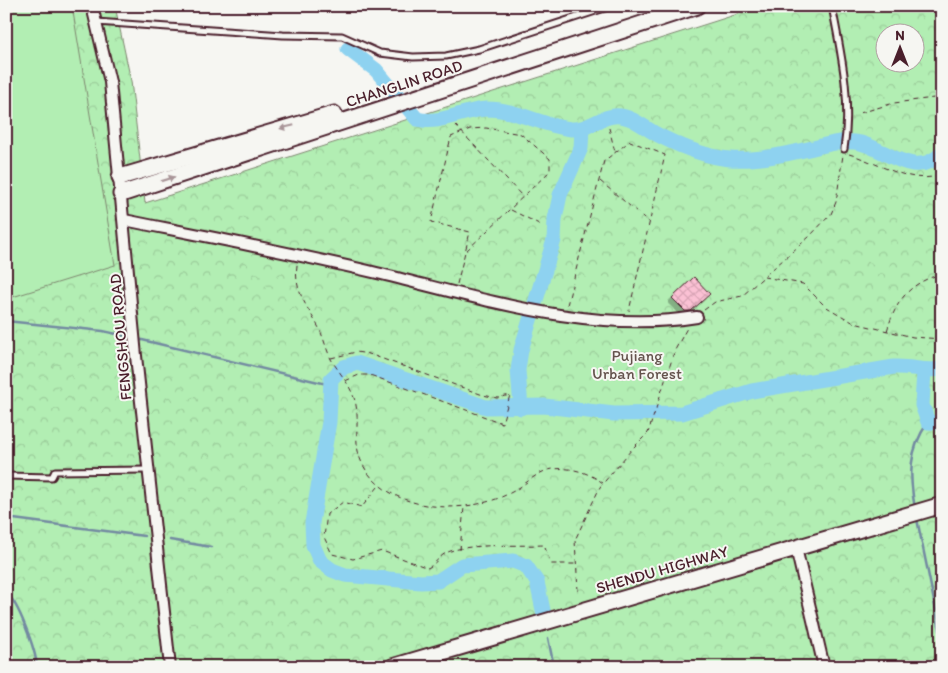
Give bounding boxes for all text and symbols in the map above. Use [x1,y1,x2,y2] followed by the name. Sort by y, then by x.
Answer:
[876,22,926,72] north arrow
[895,27,905,44] text: N
[343,56,465,111] street label: CHANGLIN ROAD
[280,123,295,131] one-way arrow
[160,175,175,182] one-way arrow
[105,272,135,401] street label: FENGSHOU ROAD
[592,346,682,383] park label: Pujiang Urban Forest
[594,542,730,597] street label: SHENDU HIGHWAY

